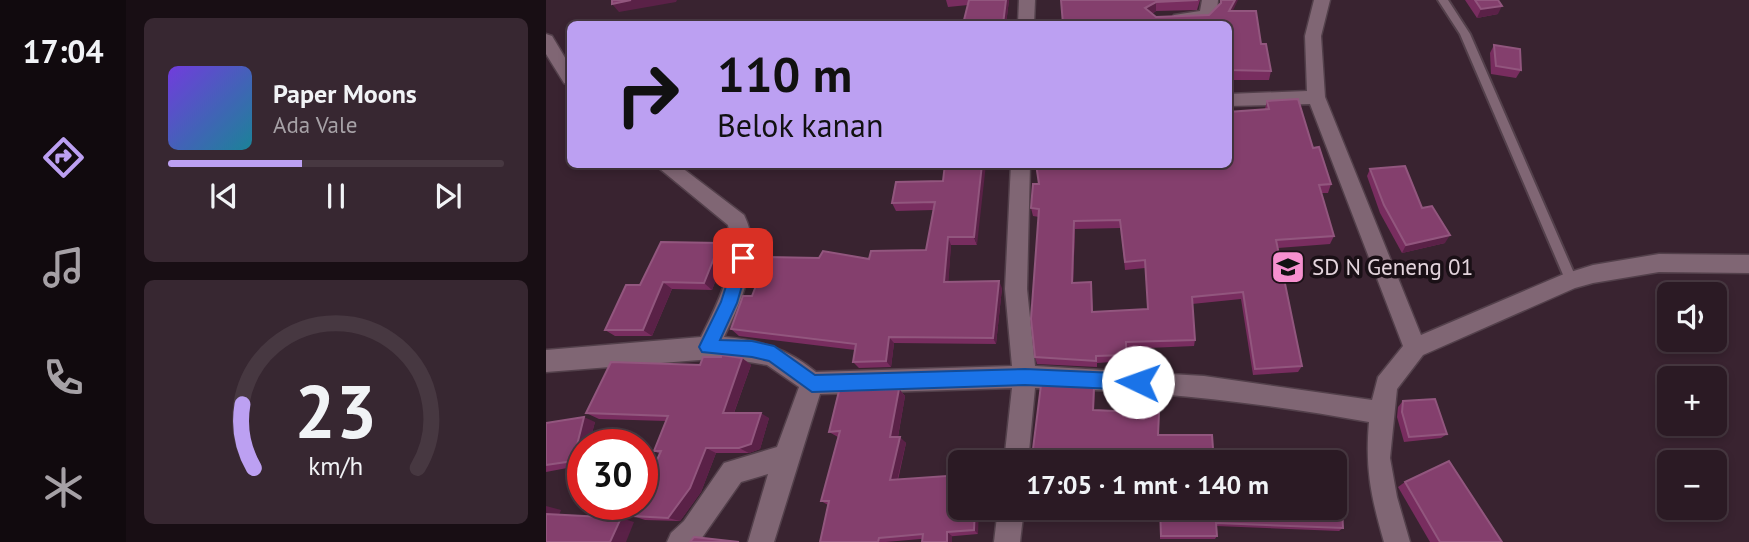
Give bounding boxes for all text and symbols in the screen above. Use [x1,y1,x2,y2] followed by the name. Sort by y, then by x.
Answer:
[22,30,104,72] text: 17:04
[717,42,852,106] text: 110 m
[602,49,693,140] icon: right
[273,77,417,110] text: Paper Moons
[717,104,883,146] text: Belok kanan
[273,110,357,139] text: Ada Vale
[39,133,88,182] icon: directions
[205,177,243,215] icon: previous
[317,177,355,215] icon: pause
[429,177,467,215] icon: next
[713,228,773,288] pin
[724,239,762,277] icon: arrive
[39,243,88,292] icon: music
[1269,248,1307,286] school or university icon: SD N Geneng 01
[1312,252,1473,281] place label: SD N Geneng 01
[1657,282,1727,520] map controls
[1657,282,1727,352] button: sound
[1101,345,1175,419] position arrow
[39,353,88,402] icon: phone
[295,364,377,458] text: 23
[1657,366,1727,436] button: +
[567,429,658,520] speed limit sign: 30
[309,450,363,482] text: km/h
[1657,450,1727,520] button: −
[39,463,88,512] icon: climate
[1026,468,1269,501] text: 17:05 · 1 mnt · 140 m

